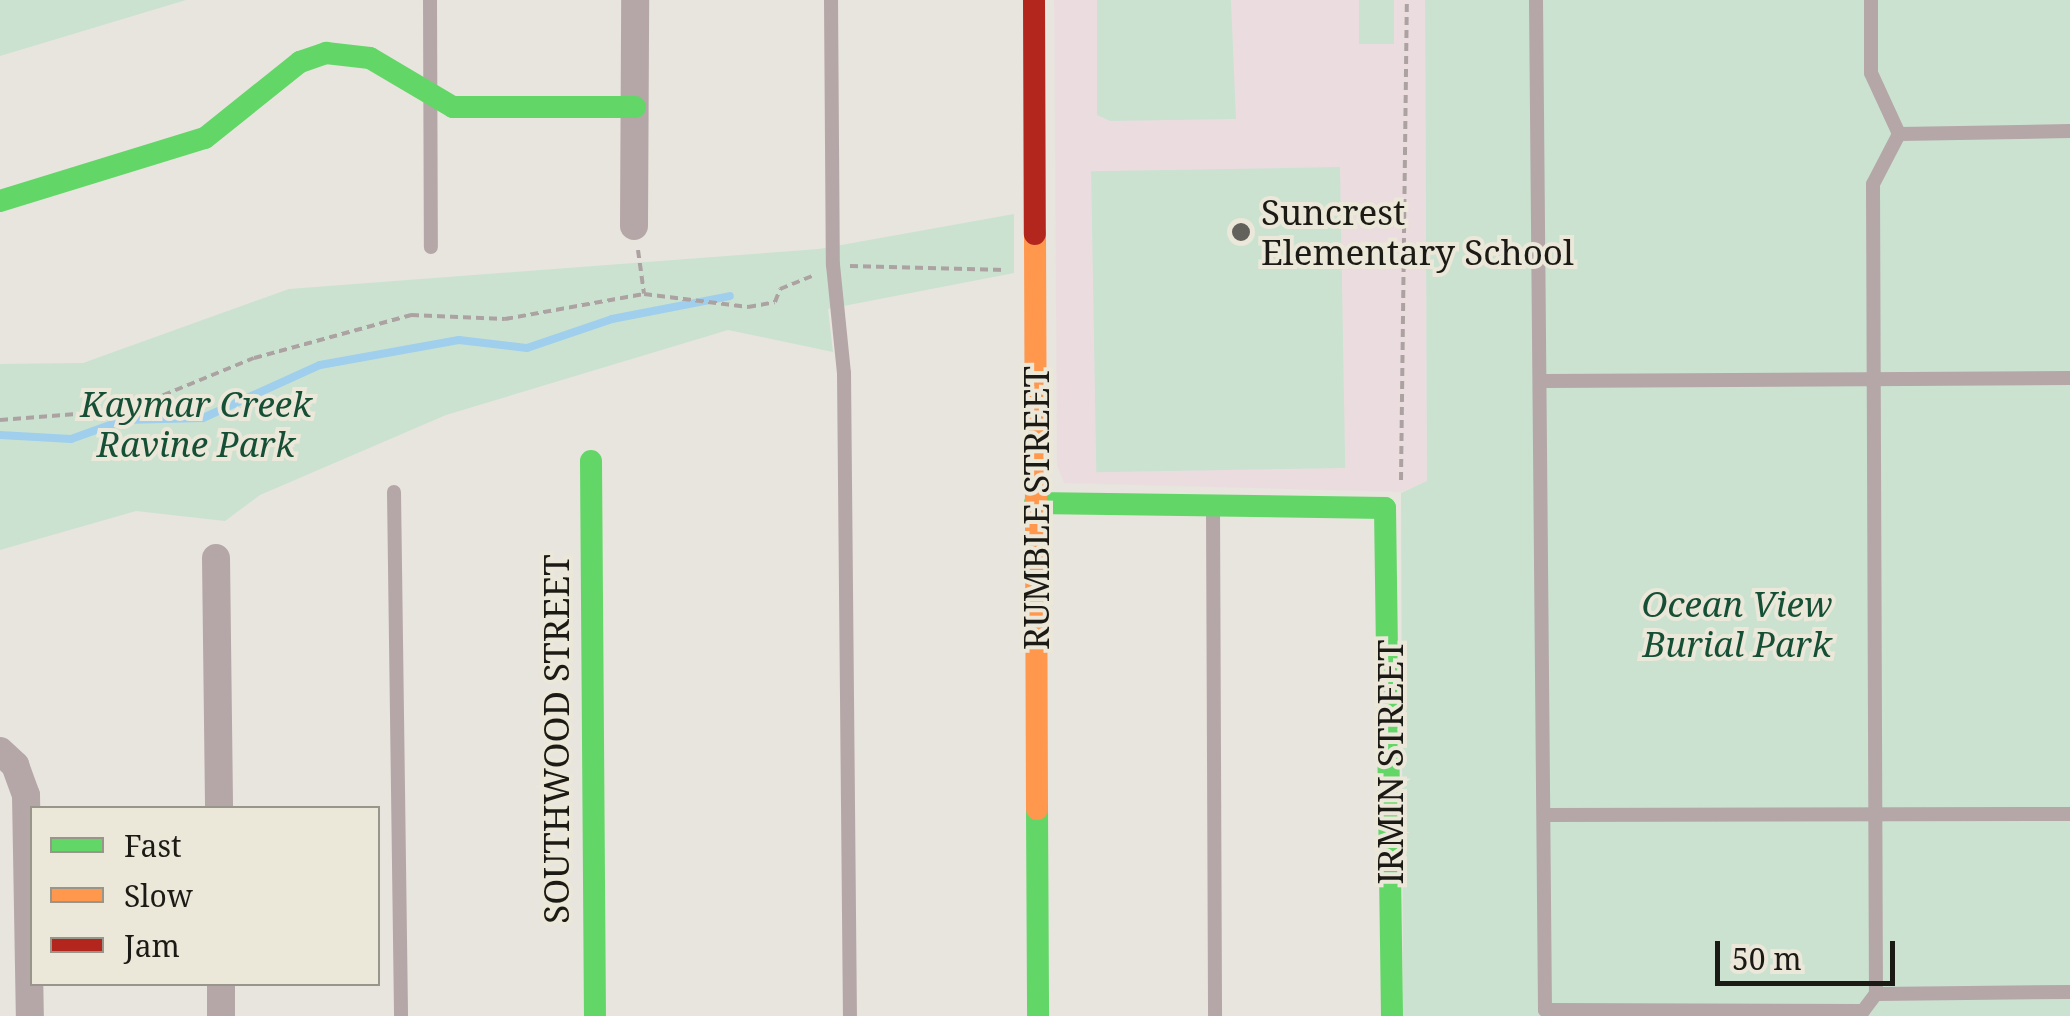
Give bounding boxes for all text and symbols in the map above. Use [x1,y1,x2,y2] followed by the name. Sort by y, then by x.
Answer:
[1261,191,1574,273] place label: Suncrest Elementary School
[1230,221,1252,243] marker: Suncrest Elementary School
[1015,366,1057,650] street label: RUMBLE STREET
[80,383,312,465] park label: Kaymar Creek Ravine Park
[535,554,577,924] street label: SOUTHWOOD STREET
[1642,583,1832,665] park label: Ocean View Burial Park
[1369,639,1411,885] street label: IRMIN STREET
[30,806,380,986] legend
[124,825,181,866] text: Fast
[124,875,193,916] text: Slow
[1720,921,1900,983] scale bar
[124,925,180,966] text: Jam
[1732,938,1802,979] text: 50 m

